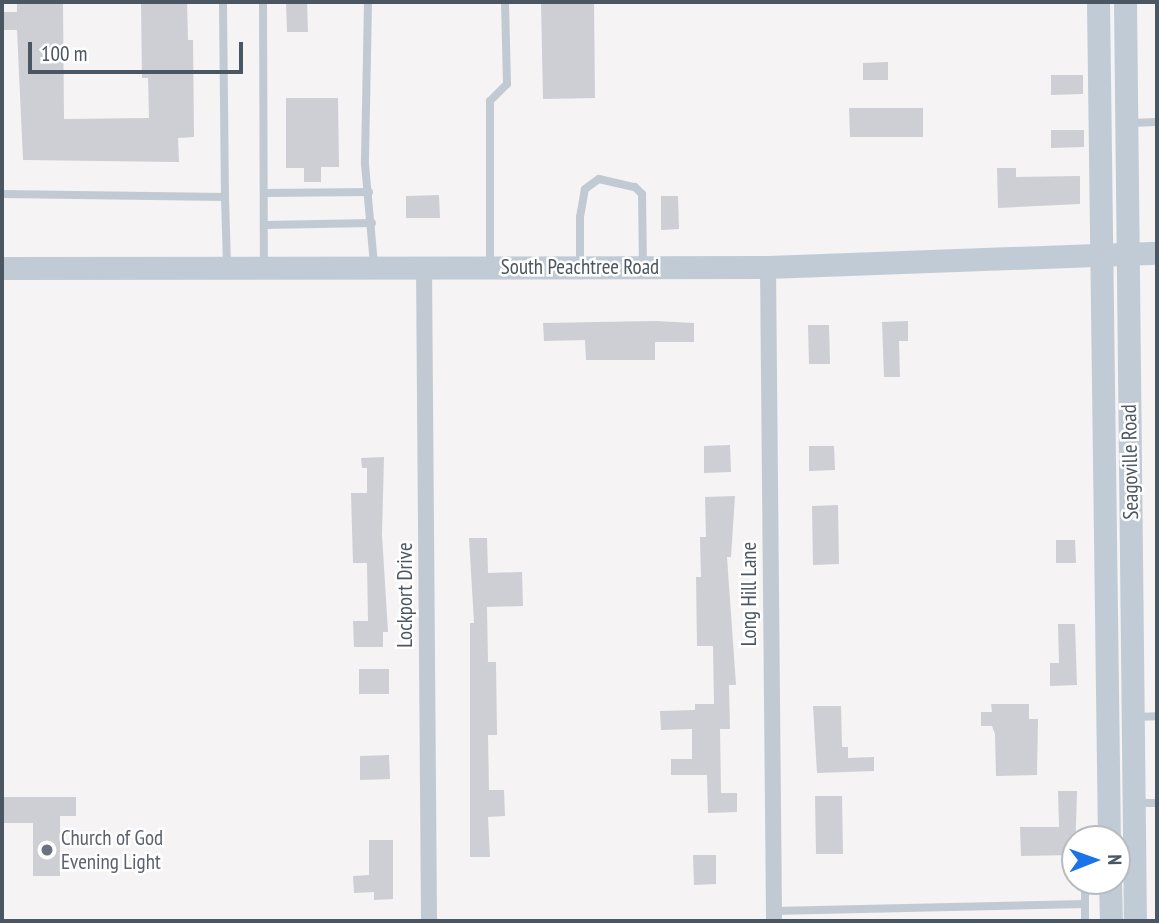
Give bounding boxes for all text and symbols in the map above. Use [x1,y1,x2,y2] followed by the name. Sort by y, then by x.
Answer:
[32,28,247,72] scale bar
[41,40,87,67] text: 100 m
[501,254,659,280] street label: South Peachtree Road
[1116,404,1144,520] street label: Seagoville Road
[392,542,418,648] street label: Lockport Drive
[736,542,762,646] street label: Long Hill Lane
[61,825,163,875] place label: Church of God Evening Light
[1061,825,1131,895] north arrow
[39,842,55,858] marker: Church of God Evening Light
[1103,854,1127,865] text: N

